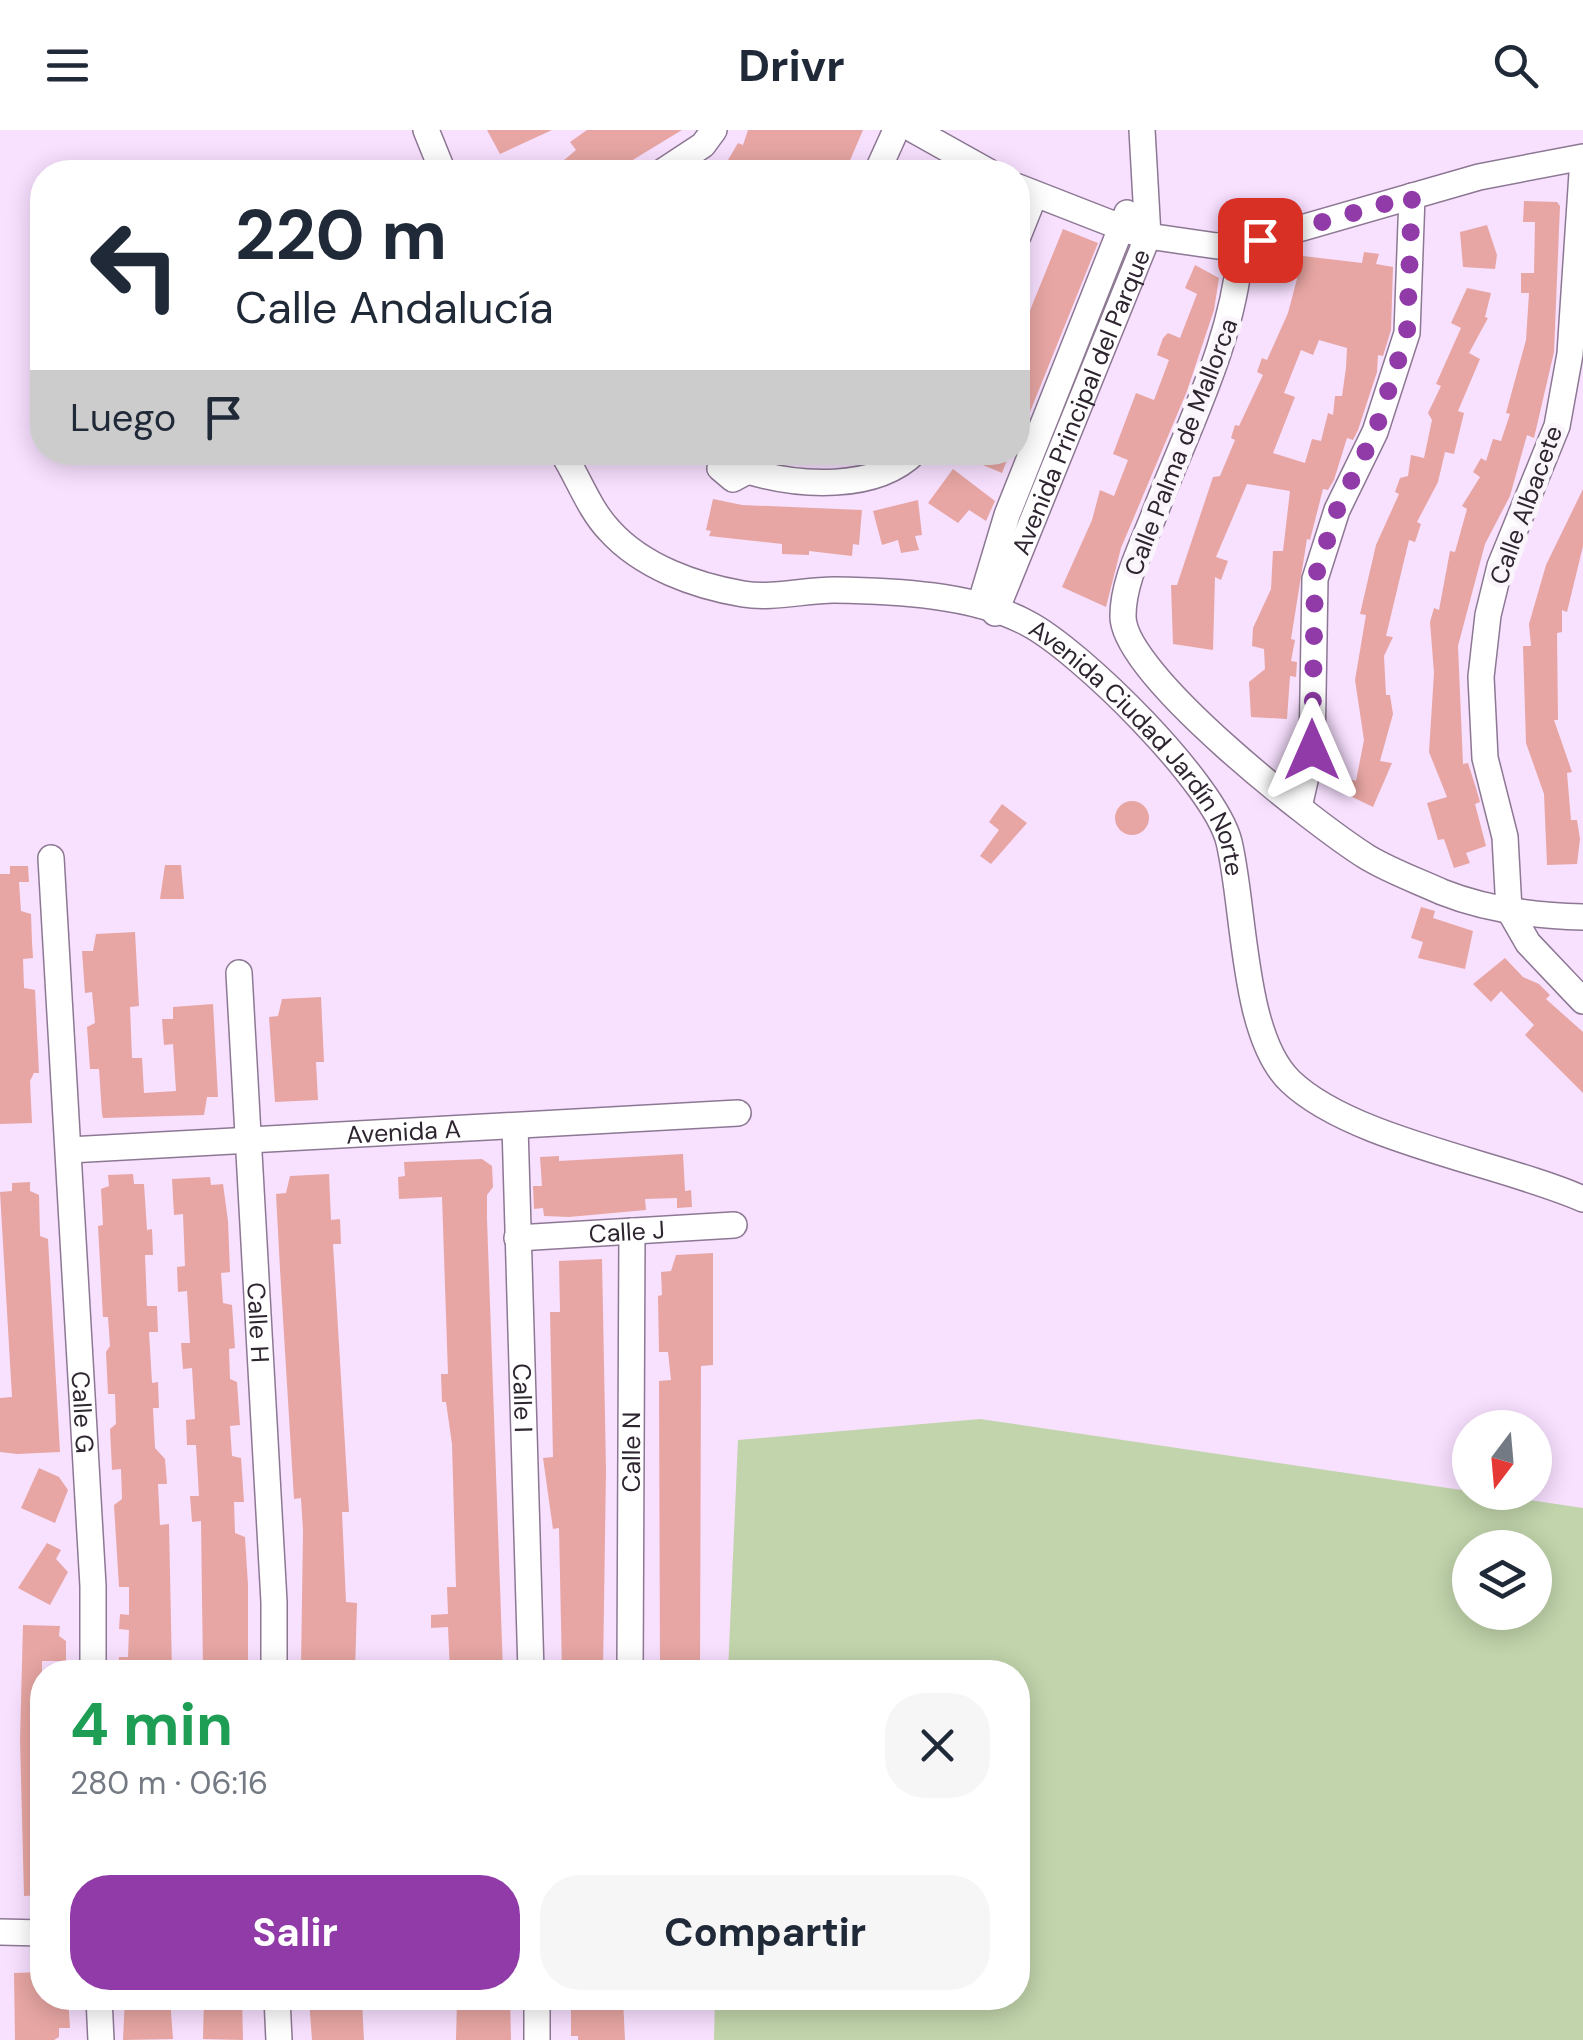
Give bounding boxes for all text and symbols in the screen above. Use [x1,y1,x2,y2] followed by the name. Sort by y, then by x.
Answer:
[738,36,845,95] text: Drivr
[40,38,95,93] icon: menu
[1488,38,1543,93] icon: search
[235,190,447,281] text: 220 m
[1218,198,1303,283] pin
[70,200,200,330] icon: left
[1233,213,1288,268] icon: arrive
[1004,244,1158,559] street label: Avenida Principal del Parque
[235,278,554,337] text: Calle Andalucía
[1117,314,1245,580] street label: Calle Palma de Mallorca
[196,390,251,445] icon: arrive
[70,393,176,443] text: Luego
[1482,421,1570,589] street label: Calle Albacete
[1023,612,1252,878] street label: Avenida Ciudad Jardín Norte
[1260,698,1364,802] position arrow
[345,1112,462,1151] street label: Avenida A
[588,1213,666,1250] street label: Calle J
[240,1281,277,1364] street label: Calle H
[505,1363,540,1433] street label: Calle I
[64,1370,102,1454] street label: Calle G
[1452,1410,1552,1510] north arrow
[1452,1410,1552,1630] map controls
[614,1412,648,1492] street label: Calle N
[1452,1530,1552,1630] button: layers
[70,1685,233,1764] text: 4 min
[885,1693,990,1798] button: close
[70,1762,268,1804] text: 280 m · 06:16
[70,1875,520,1990] button: Salir
[540,1875,990,1990] button: Compartir

